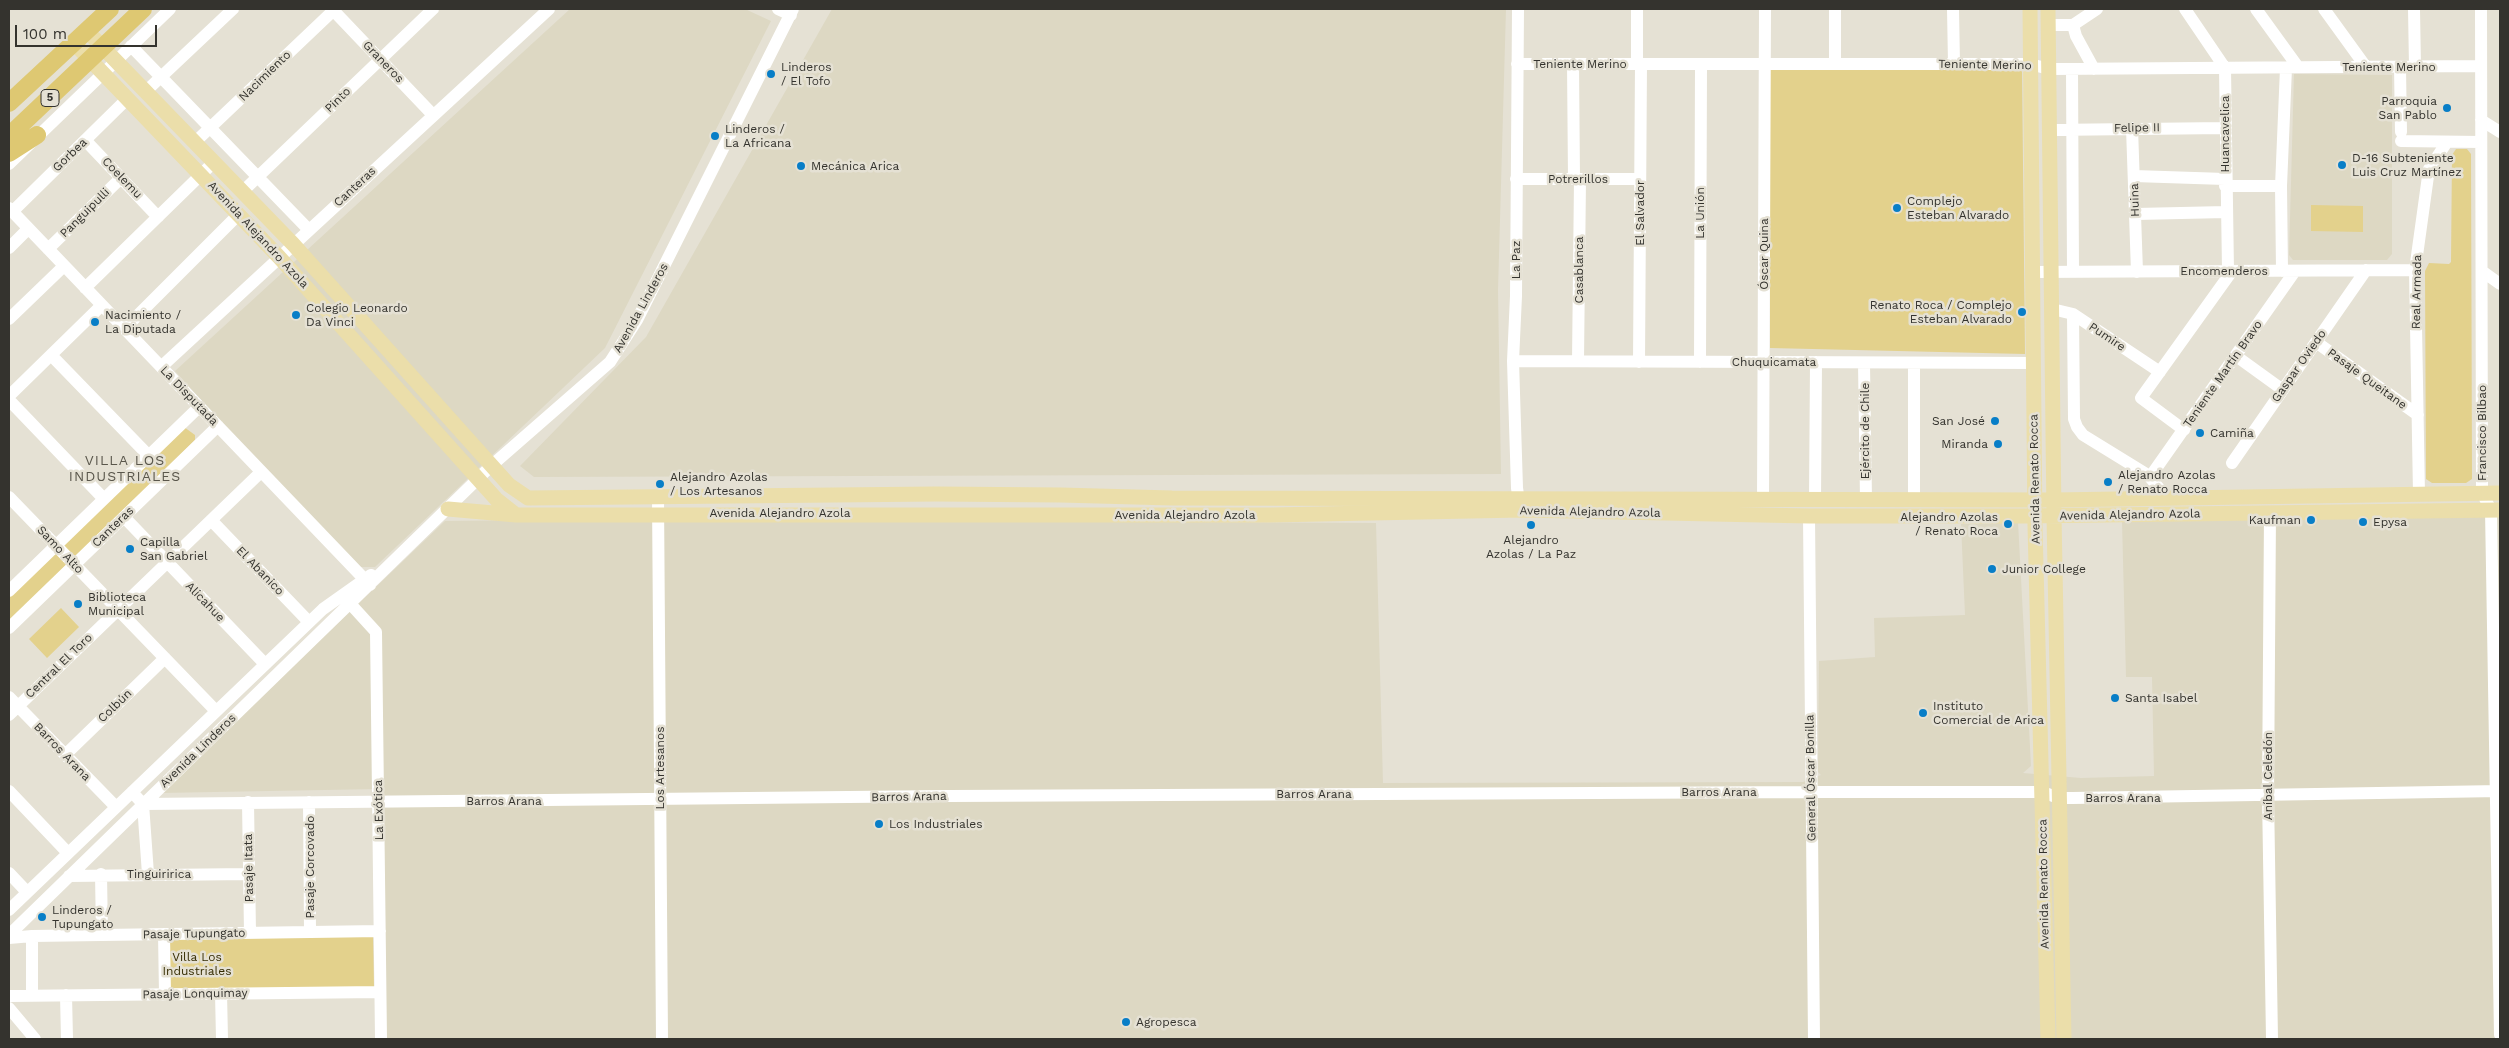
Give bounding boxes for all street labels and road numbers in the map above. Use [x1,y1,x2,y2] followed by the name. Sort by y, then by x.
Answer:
[359,38,407,86] street label: Graneros
[236,48,294,104] street label: Nacimiento
[1533,57,1627,71] street label: Teniente Merino
[1938,57,2032,73] street label: Teniente Merino
[2342,60,2436,74] street label: Teniente Merino
[322,84,354,116] street label: Pinto
[41,90,59,106] road number: 5
[2218,95,2232,173] street label: Huancavelica
[2114,120,2160,136] street label: Felipe II
[50,135,90,175] street label: Gorbea
[99,154,145,202] street label: Coelemu
[331,164,379,210] street label: Canteras
[1548,172,1608,186] street label: Potrerillos
[205,179,311,291] street label: Avenida Alejandro Azola
[1633,180,1647,246] street label: El Salvador
[2127,183,2143,217] street label: Huina
[57,185,113,241] street label: Panguipulli
[1693,187,1707,239] street label: La Unión
[1757,218,1771,290] street label: Óscar Quina
[1572,236,1586,304] street label: Casablanca
[1509,241,1523,279] street label: La Paz
[2409,255,2425,329] street label: Real Armada
[610,261,672,355] street label: Avenida Linderos
[2180,264,2268,278] street label: Encomenderos
[2181,318,2265,430] street label: Teniente Martín Bravo
[2086,320,2128,354] street label: Pumire
[2269,327,2329,405] street label: Gaspar Oviedo
[2325,346,2409,412] street label: Pasaje Queitane
[1732,355,1816,369] street label: Chuquicamata
[157,363,221,429] street label: La Disputada
[1858,383,1872,479] street label: Ejército de Chile
[2475,385,2489,481] street label: Francisco Bilbao
[2027,414,2043,544] street label: Avenida Renato Rocca
[89,504,137,550] street label: Canteras
[1519,504,1661,520] street label: Avenida Alejandro Azola
[709,506,851,520] street label: Avenida Alejandro Azola
[2059,507,2201,523] street label: Avenida Alejandro Azola
[1114,508,1256,522] street label: Avenida Alejandro Azola
[34,523,86,577] street label: Samo Alto
[233,544,287,598] street label: El Abanico
[182,579,228,625] street label: Alicahue
[23,631,95,701] street label: Central El Toro
[95,686,135,726] street label: Colbún
[157,711,239,791] street label: Avenida Linderos
[1803,714,1819,842] street label: General Óscar Bonilla
[31,720,93,784] street label: Barros Arana
[653,726,667,810] street label: Los Artesanos
[2261,732,2275,820] street label: Aníbal Celedón
[371,780,387,840] street label: La Exótica
[1681,785,1757,799] street label: Barros Arana
[1276,787,1352,801] street label: Barros Arana
[871,789,947,805] street label: Barros Arana
[2085,791,2161,805] street label: Barros Arana
[466,794,542,808] street label: Barros Arana
[303,815,317,919] street label: Pasaje Corcovado
[2036,819,2052,949] street label: Avenida Renato Rocca
[241,834,257,902] street label: Pasaje Itata
[127,867,191,881] street label: Tinguiririca
[142,926,246,942] street label: Pasaje Tupungato
[142,986,248,1002] street label: Pasaje Lonquimay

